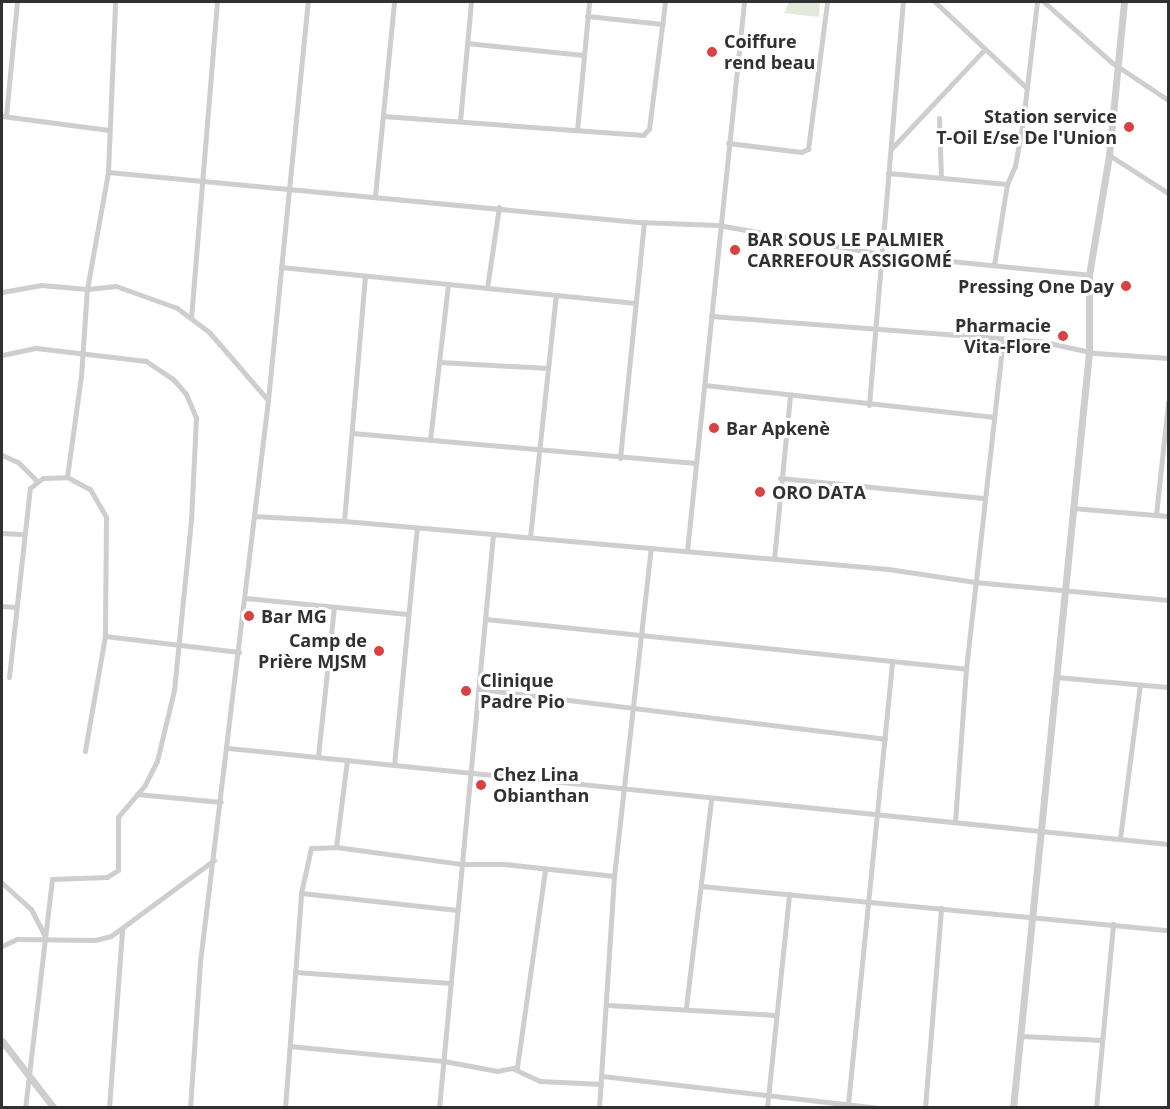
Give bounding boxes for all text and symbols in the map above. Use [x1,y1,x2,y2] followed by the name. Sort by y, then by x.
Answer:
[724,31,815,74] place label: Coiffure rend beau
[705,45,719,59] marker: Coiffure rend beau
[936,106,1117,148] place label: Station service T-Oil E/se De l'Union
[1122,120,1136,134] marker: Station service T-Oil E/se De l'Union
[747,229,952,272] place label: BAR SOUS LE PALMIER CARREFOUR ASSIGOMÉ
[728,243,742,257] marker: BAR SOUS LE PALMIER CARREFOUR ASSIGOMÉ
[958,275,1114,297] place label: Pressing One Day
[1119,279,1133,293] marker: Pressing One Day
[955,315,1051,358] place label: Pharmacie Vita-Flore
[1056,329,1070,343] marker: Pharmacie Vita-Flore
[726,417,830,439] place label: Bar Apkenè
[707,421,721,435] marker: Bar Apkenè
[772,481,866,503] place label: ORO DATA
[753,485,767,499] marker: ORO DATA
[261,605,327,627] place label: Bar MG
[242,609,256,623] marker: Bar MG
[258,630,367,672] place label: Camp de Prière MJSM
[372,644,386,658] marker: Camp de Prière MJSM
[480,670,565,712] place label: Clinique Padre Pio
[457,682,475,700] marker: Clinique Padre Pio
[493,764,589,806] place label: Chez Lina Obianthan
[474,778,488,792] marker: Chez Lina Obianthan

